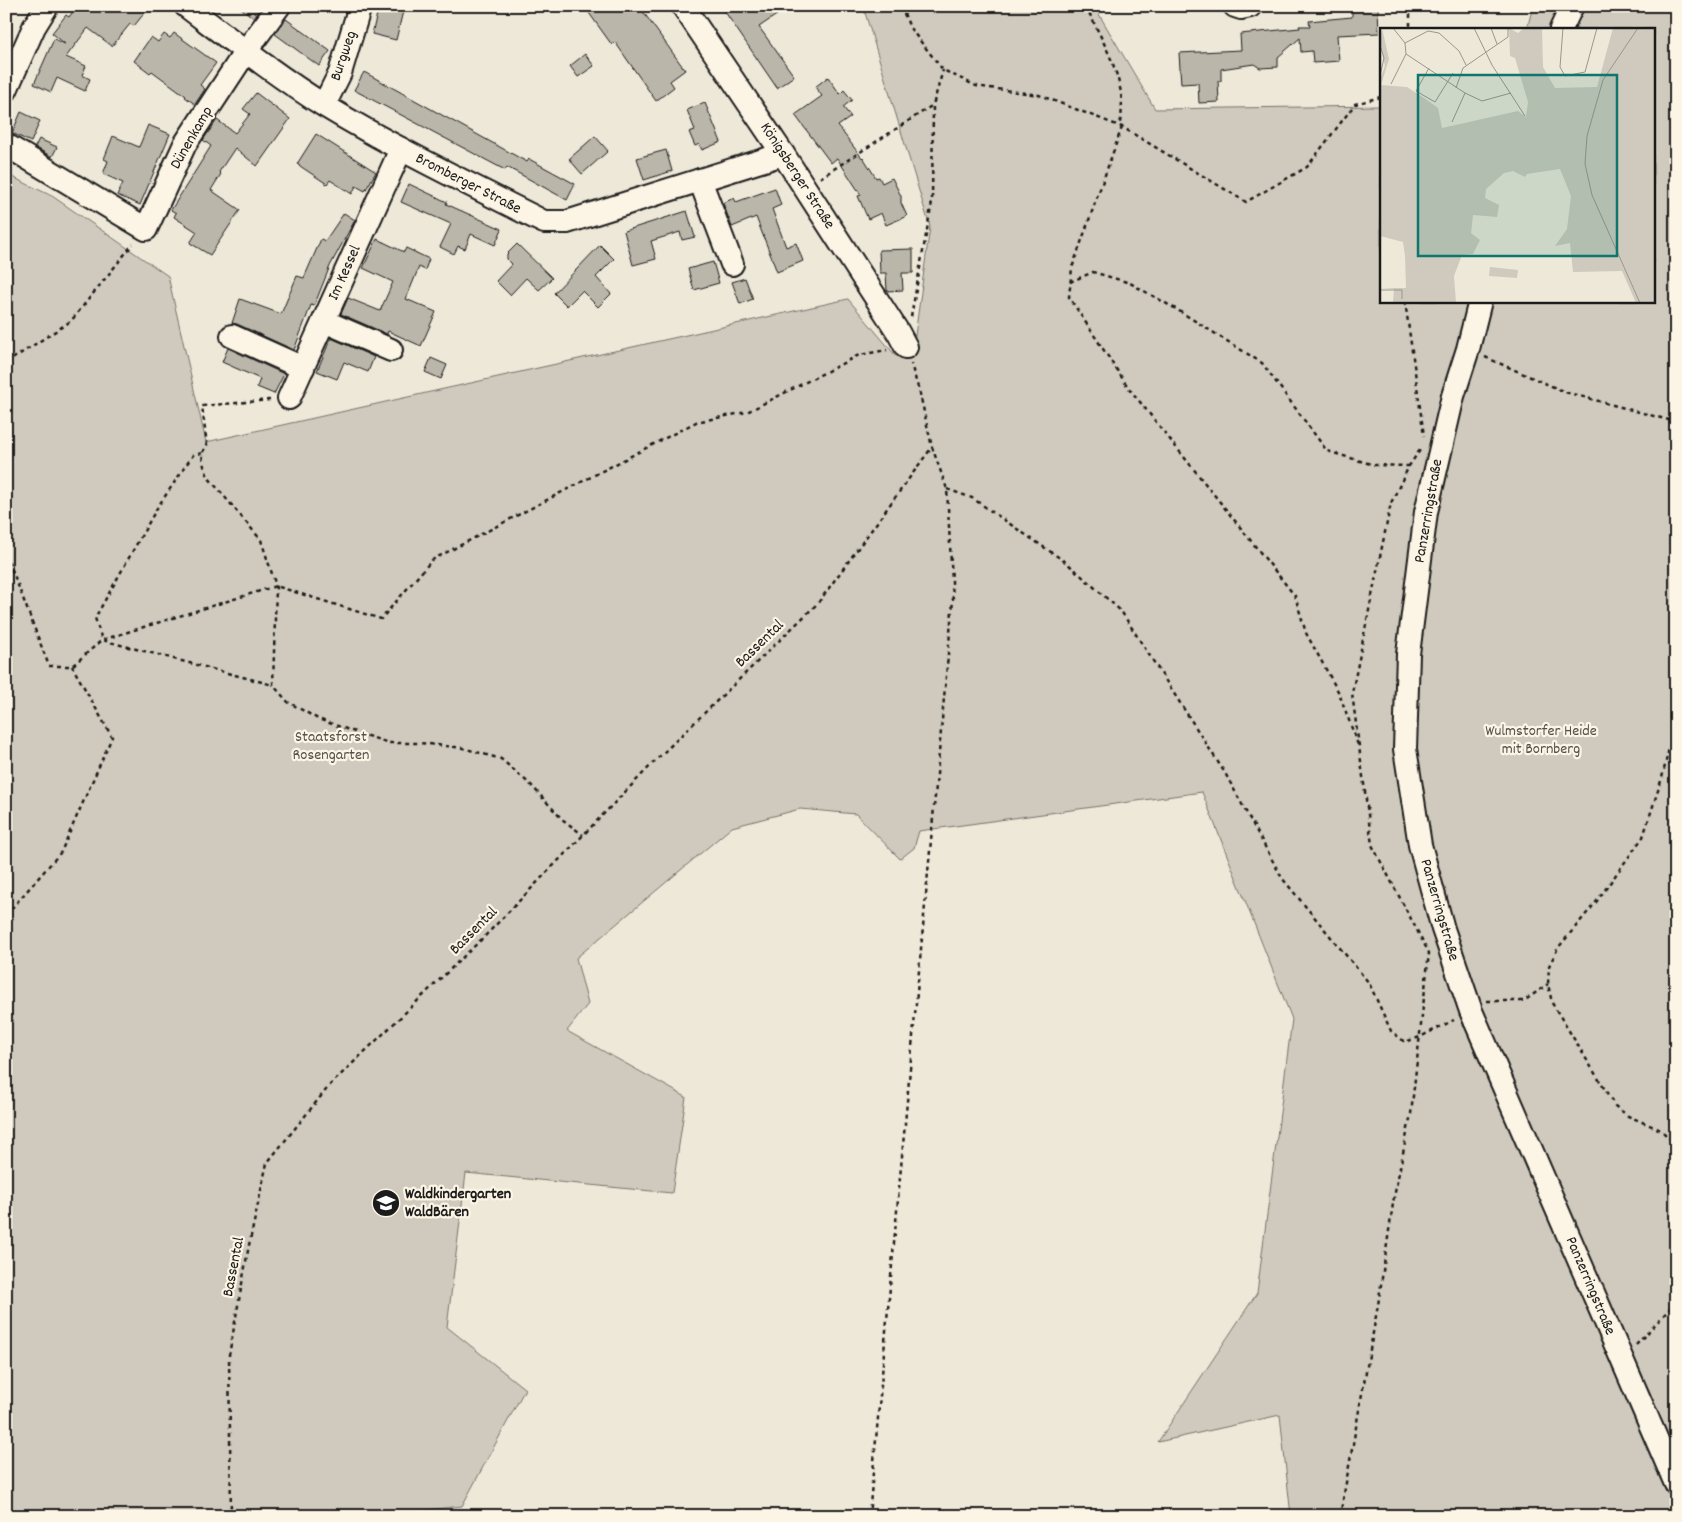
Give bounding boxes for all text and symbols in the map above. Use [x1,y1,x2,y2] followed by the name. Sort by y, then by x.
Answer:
[325,28,363,84] street label: Burgweg
[1380,28,1654,302] inset map
[165,102,219,174] street label: Dünenkamp
[754,118,840,234] street label: Königsberger Straße
[411,147,525,221] street label: Bromberger Straße
[323,241,367,304] street label: Im Kessel
[1409,457,1449,565] street label: Panzerringstraße
[730,615,790,673] street label: Bassental
[1485,720,1597,761] park label: Wulmstorfer Heide mit Bornberg
[293,726,369,767] park label: Staatsforst Rosengarten
[1413,856,1465,964] street label: Panzerringstraße
[445,901,504,960] street label: Bassental
[405,1183,511,1224] place label: Waldkindergarten WaldBären
[371,1188,401,1218] school or university icon: Waldkindergarten WaldBären
[1559,1233,1621,1339] street label: Panzerringstraße
[217,1235,251,1299] street label: Bassental

